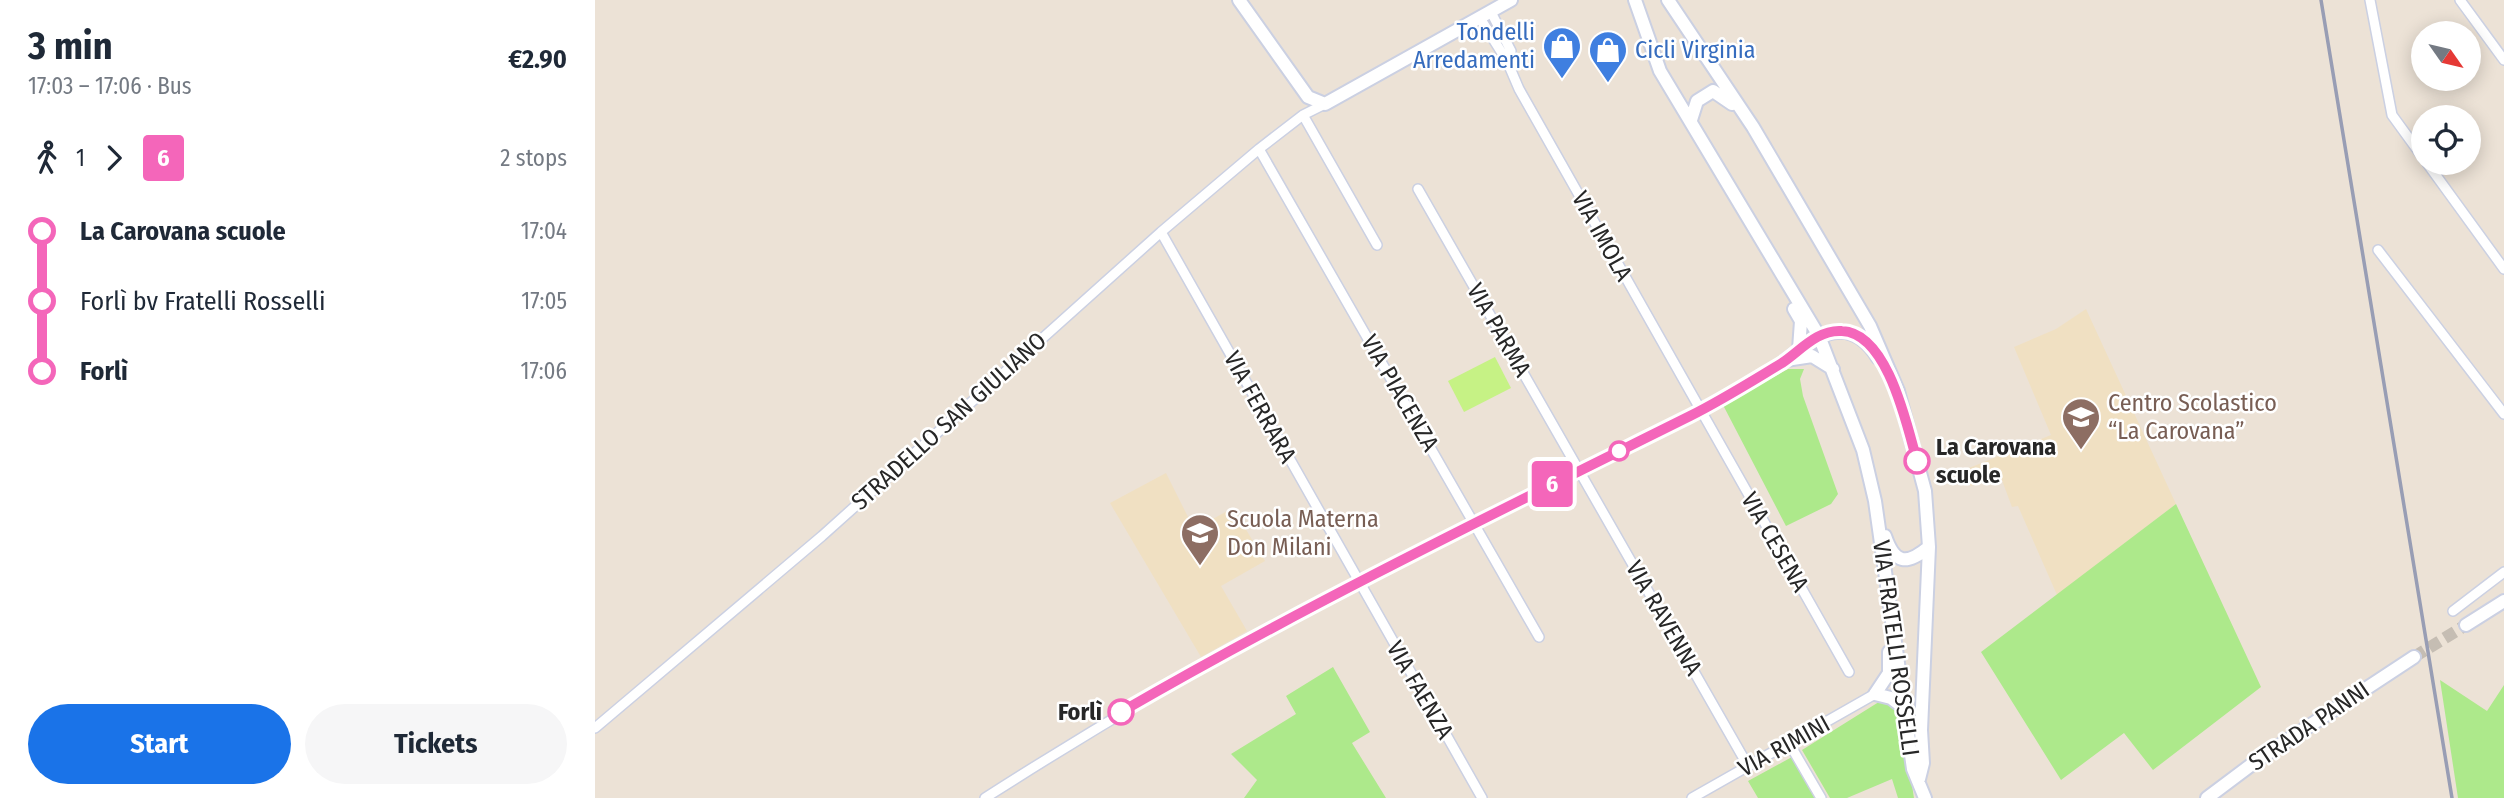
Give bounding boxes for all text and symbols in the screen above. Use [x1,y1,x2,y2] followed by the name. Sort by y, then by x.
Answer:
[1413,18,1535,74] place label: Tondelli Arredamenti
[2411,21,2481,91] north arrow
[2411,21,2481,175] map controls
[28,23,113,69] text: 3 min
[1541,25,1583,80] shop icon: Tondelli Arredamenti
[1587,29,1629,84] shop icon: Cicli Virginia
[1635,36,1756,64] place label: Cicli Virginia
[508,44,567,75] text: €2.90
[28,72,192,100] text: 17:03 – 17:06 · Bus
[2411,105,2481,175] button: locate
[28,139,66,177] icon: walk
[95,139,133,177] icon: forward
[76,144,85,172] text: 1
[157,144,170,172] text: 6
[500,144,567,172] text: 2 stops
[1566,186,1638,286] street label: VIA IMOLA
[80,216,286,247] text: La Carovana scuole
[521,217,567,245] text: 17:04
[1461,278,1537,382] street label: VIA PARMA
[80,286,326,317] text: Forlì bv Fratelli Rosselli
[521,287,567,315] text: 17:05
[846,326,1052,516] street label: STRADELLO SAN GIULIANO
[1355,330,1445,457] street label: VIA PIACENZA
[1218,346,1302,468] street label: VIA FERRARA
[80,356,128,387] text: Forlì
[520,357,567,385] text: 17:06
[2108,389,2277,445] place label: Centro Scolastico “La Carovana”
[2060,396,2102,451] school or university icon: Centro Scolastico “La Carovana”
[1936,433,2056,489] place label: La Carovana scuole
[1609,441,1629,461] unlabelled marker
[1904,448,1930,474] marker: La Carovana scuole
[1529,461,1575,507] line badge: 6
[1546,470,1558,498] text: 6
[1735,487,1815,597] street label: VIA CESENA
[1227,505,1379,561] place label: Scuola Materna Don Milani
[1179,512,1221,567] school or university icon: Scuola Materna Don Milani
[1867,538,1925,758] street label: VIA FRATELLI ROSSELLI
[1620,556,1708,680] street label: VIA RAVENNA
[1381,636,1459,744] street label: VIA FAENZA
[2243,675,2375,777] street label: STRADA PANNI
[1058,698,1103,726] place label: Forlì
[1108,699,1134,725] marker: Forlì
[28,704,291,784] button: Start
[305,704,567,784] button: Tickets
[1733,709,1835,783] street label: VIA RIMINI

